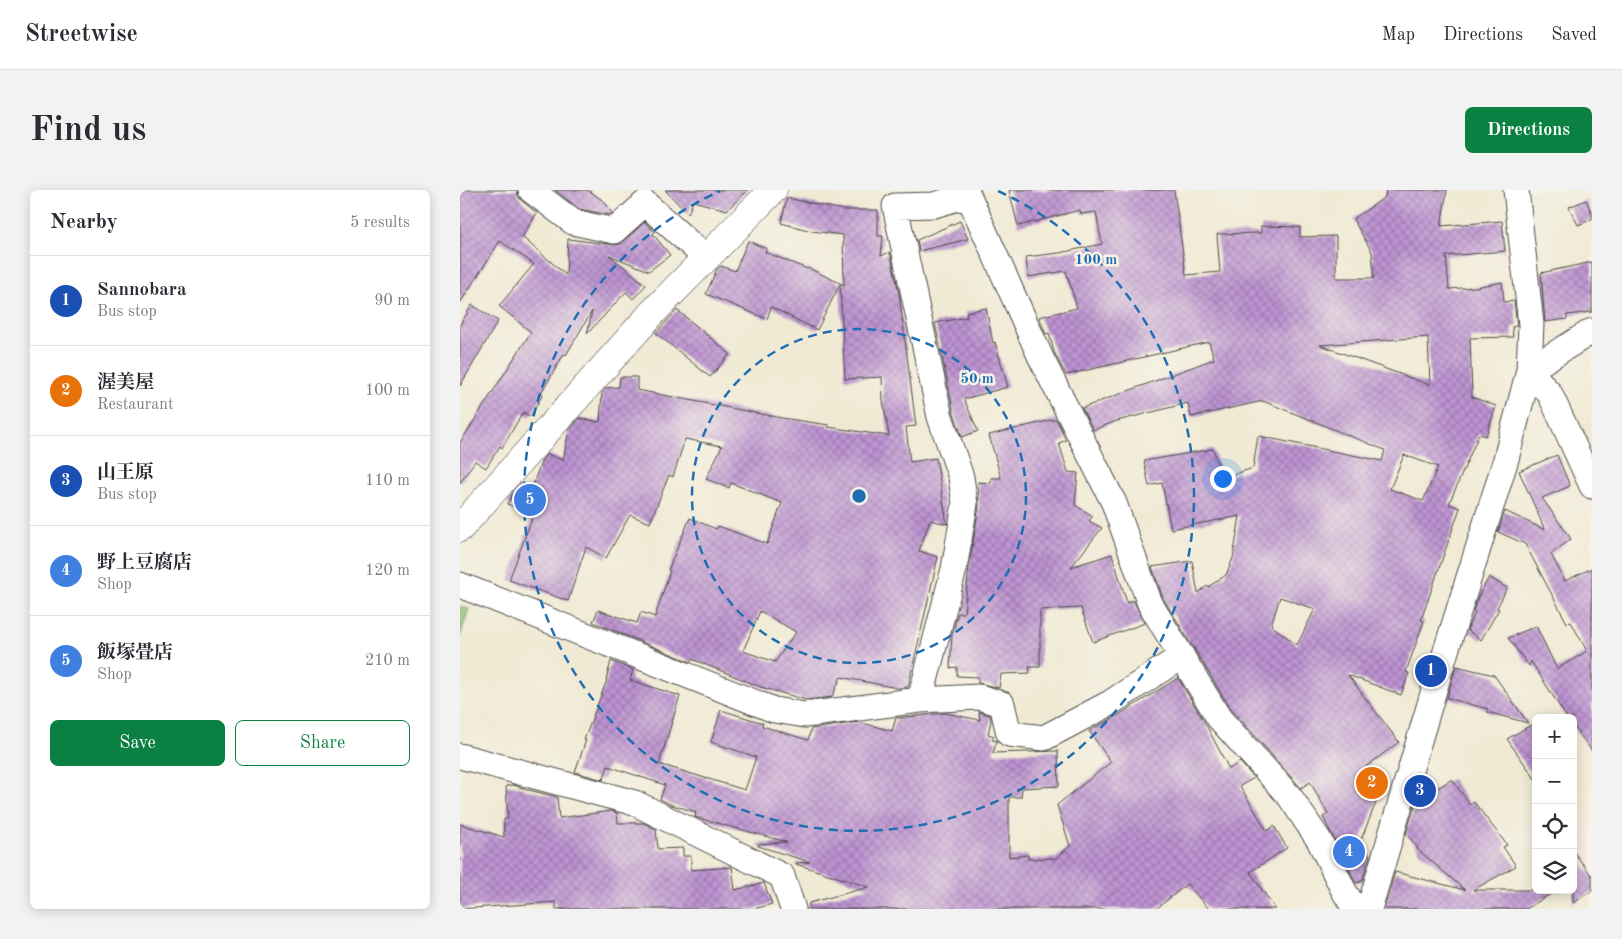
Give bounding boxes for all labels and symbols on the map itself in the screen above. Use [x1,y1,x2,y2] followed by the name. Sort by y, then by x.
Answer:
[1075,253,1117,268] text: 100 m
[960,372,994,387] text: 50 m
[1210,466,1236,492] your location
[514,481,546,519] pin: 5
[850,487,868,505] centre of rings
[1415,652,1447,690] pin: 1
[1356,764,1388,802] pin: 2
[1404,772,1436,810] pin: 3
[1333,833,1365,871] pin: 4

